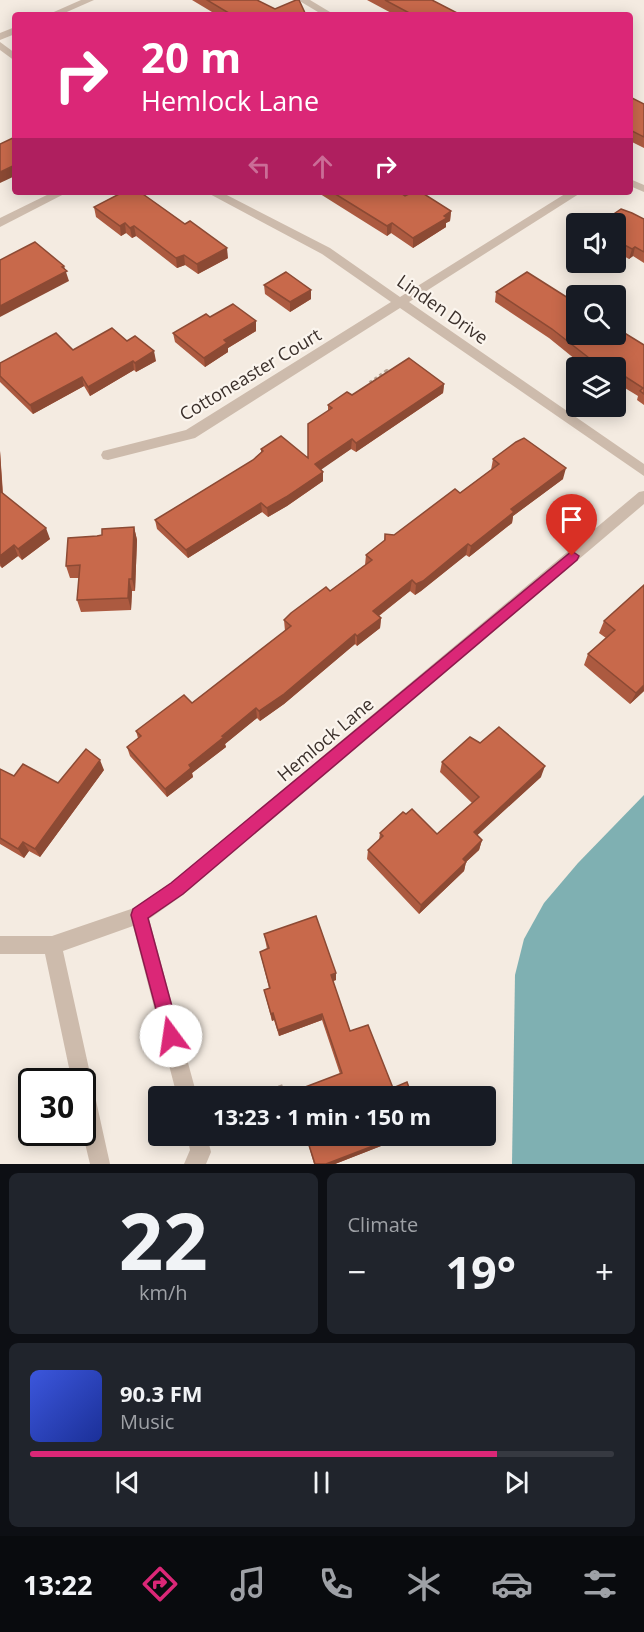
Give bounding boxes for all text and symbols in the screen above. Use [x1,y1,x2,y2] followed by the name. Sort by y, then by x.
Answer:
[141,28,241,85] text: 20 m
[42,36,120,114] icon: right
[141,82,319,119] text: Hemlock Lane
[243,150,276,183] icon: left
[306,150,339,183] icon: ahead
[369,150,402,183] icon: right
[566,213,626,417] map controls
[566,213,626,273] button: sound
[393,269,493,349] street label: Linden Drive
[566,285,626,345] button: search
[175,322,325,426] street label: Cottoneaster Court
[566,357,626,417] button: layers
[546,494,597,556] pin
[555,503,588,536] icon: arrive
[272,692,378,786] street label: Hemlock Lane
[139,1004,203,1068] position arrow
[18,1068,96,1146] speed limit sign: 30
[213,1101,431,1131] text: 13:23 · 1 min · 150 m
[119,1187,208,1293] text: 22
[348,1211,418,1238] text: Climate
[445,1241,516,1302] text: 19°
[348,1249,366,1294] text: −
[595,1249,614,1294] text: +
[139,1279,188,1306] text: km/h
[120,1378,203,1408] text: 90.3 FM
[120,1408,174,1435] text: Music
[111,1466,144,1499] icon: previous
[305,1466,338,1499] icon: pause
[500,1466,533,1499] icon: next
[139,1563,181,1605] icon: directions
[227,1563,269,1605] icon: music
[315,1563,357,1605] icon: phone
[403,1563,445,1605] icon: climate
[491,1563,533,1605] icon: car
[579,1563,621,1605] icon: filters
[23,1566,92,1603] text: 13:22

